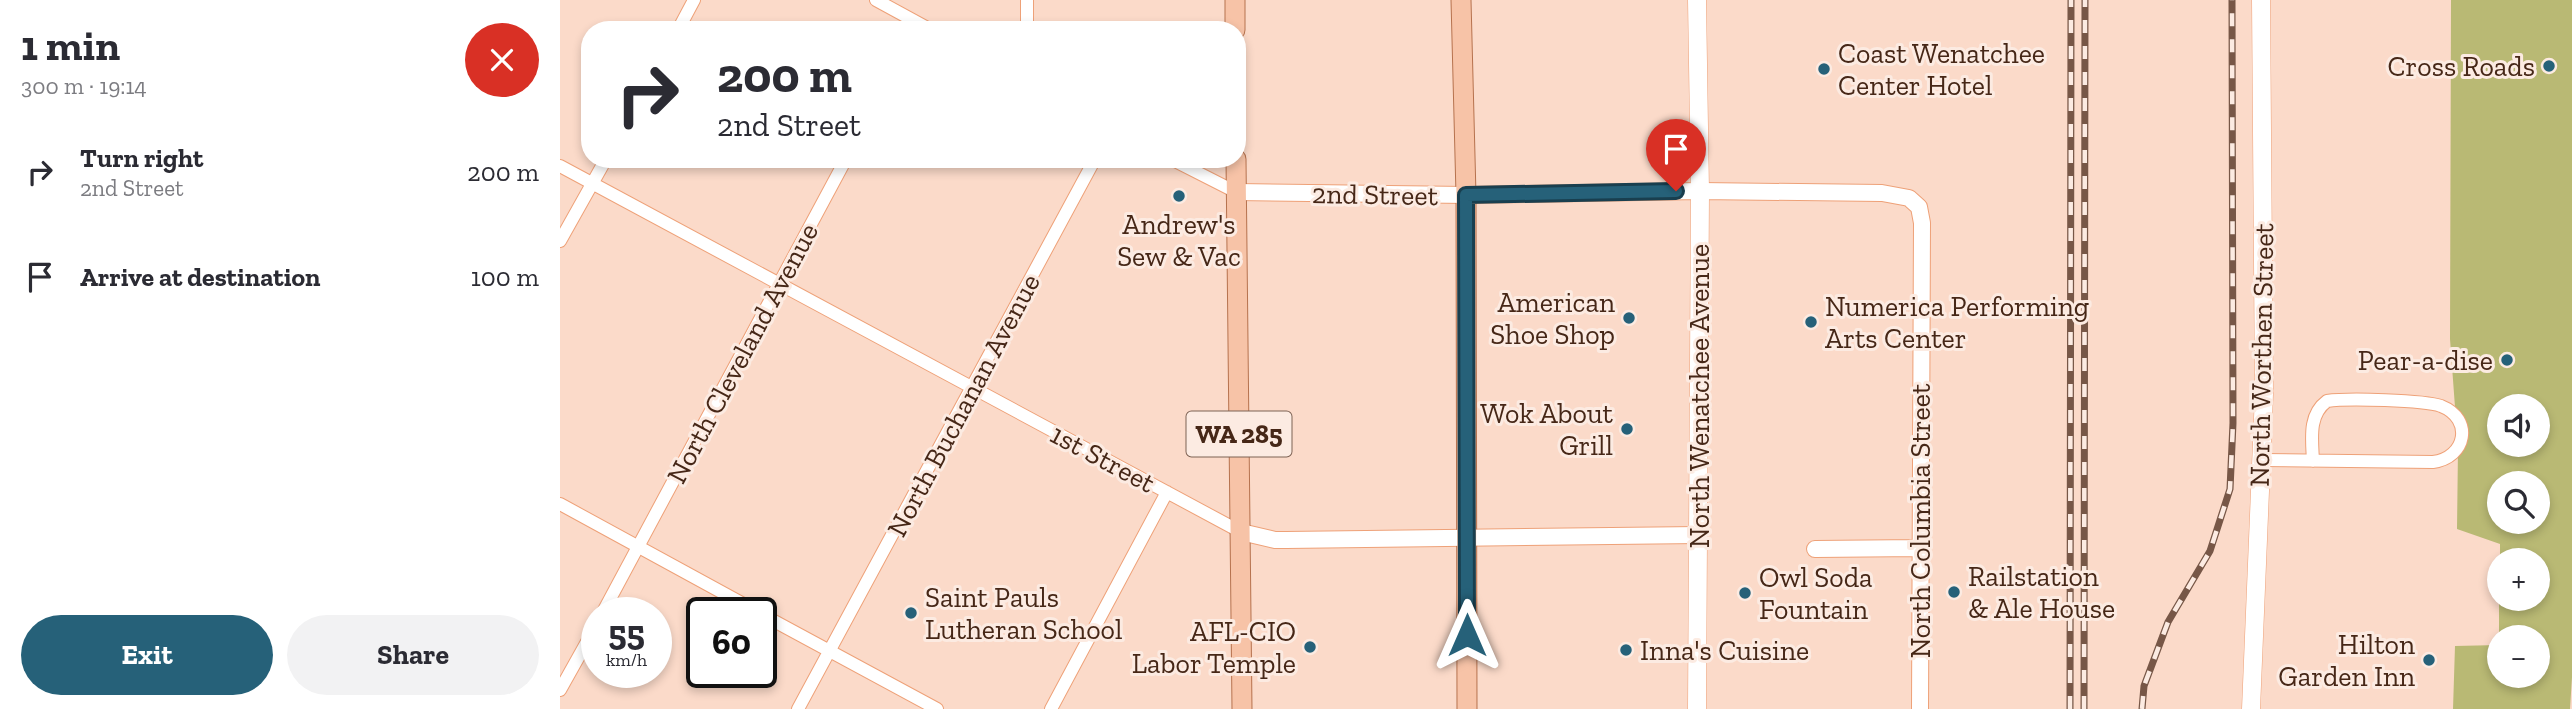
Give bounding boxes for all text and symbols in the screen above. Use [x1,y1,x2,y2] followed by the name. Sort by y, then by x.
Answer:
[21,20,120,71] text: 1 min
[465,23,539,97] button: close
[1838,37,2045,102] place label: Coast Wenatchee Center Hotel
[717,46,852,105] text: 200 m
[602,49,693,140] icon: right
[2387,50,2535,83] place label: Cross Roads
[2541,58,2557,74] marker: Cross Roads
[1816,61,1832,77] marker: Coast Wenatchee Center Hotel
[21,72,147,100] text: 300 m · 19:14
[717,106,861,144] text: 2nd Street
[1646,119,1706,191] pin
[1657,130,1695,168] icon: arrive
[80,142,203,174] text: Turn right
[21,153,59,191] icon: right
[467,156,539,188] text: 200 m
[80,174,183,202] text: 2nd Street
[1312,177,1439,212] street label: 2nd Street
[1171,188,1187,204] marker: Andrew's Sew & Vac
[1117,208,1241,273] place label: Andrew's Sew & Vac
[660,217,825,489] street label: North Cleveland Avenue
[2243,222,2280,487] street label: North Worthen Street
[1683,244,1716,548] street label: North Wenatchee Avenue
[21,258,59,296] icon: arrive
[80,261,320,293] text: Arrive at destination
[471,261,539,293] text: 100 m
[880,268,1047,542] street label: North Buchanan Avenue
[1490,286,1615,351] place label: American Shoe Shop
[1825,290,2089,355] place label: Numerica Performing Arts Center
[1621,310,1637,326] marker: American Shoe Shop
[1803,314,1819,330] marker: Numerica Performing Arts Center
[2358,344,2493,377] place label: Pear-a-dise
[2499,352,2515,368] marker: Pear-a-dise
[1904,383,1937,658] street label: North Columbia Street
[2487,394,2550,688] map controls
[2487,394,2550,457] button: sound
[1480,397,1614,462] place label: Wok About Grill
[1186,412,1292,456] road number: WA 285
[1045,417,1161,500] street label: 1st Street
[1619,421,1635,437] marker: Wok About Grill
[2487,471,2550,534] button: search
[2487,548,2550,611] button: +
[1968,560,2115,625] place label: Railstation & Ale House
[1759,561,1873,626] place label: Owl Soda Fountain
[925,581,1122,646] place label: Saint Pauls Lutheran School
[1946,584,1962,600] marker: Railstation & Ale House
[1737,585,1753,601] marker: Owl Soda Fountain
[686,597,777,688] speed limit sign: 60
[1430,598,1504,672] position arrow
[903,605,919,621] marker: Saint Pauls Lutheran School
[608,612,645,654] text: 55
[21,615,273,695] button: Exit
[287,615,539,695] button: Share
[1132,615,1296,680] place label: AFL-CIO Labor Temple
[2487,625,2550,688] button: −
[2278,628,2415,693] place label: Hilton Garden Inn
[1640,634,1809,667] place label: Inna's Cuisine
[1302,639,1318,655] marker: AFL-CIO Labor Temple
[1618,642,1634,658] marker: Inna's Cuisine
[606,649,647,671] text: km/h
[2421,652,2437,668] marker: Hilton Garden Inn

